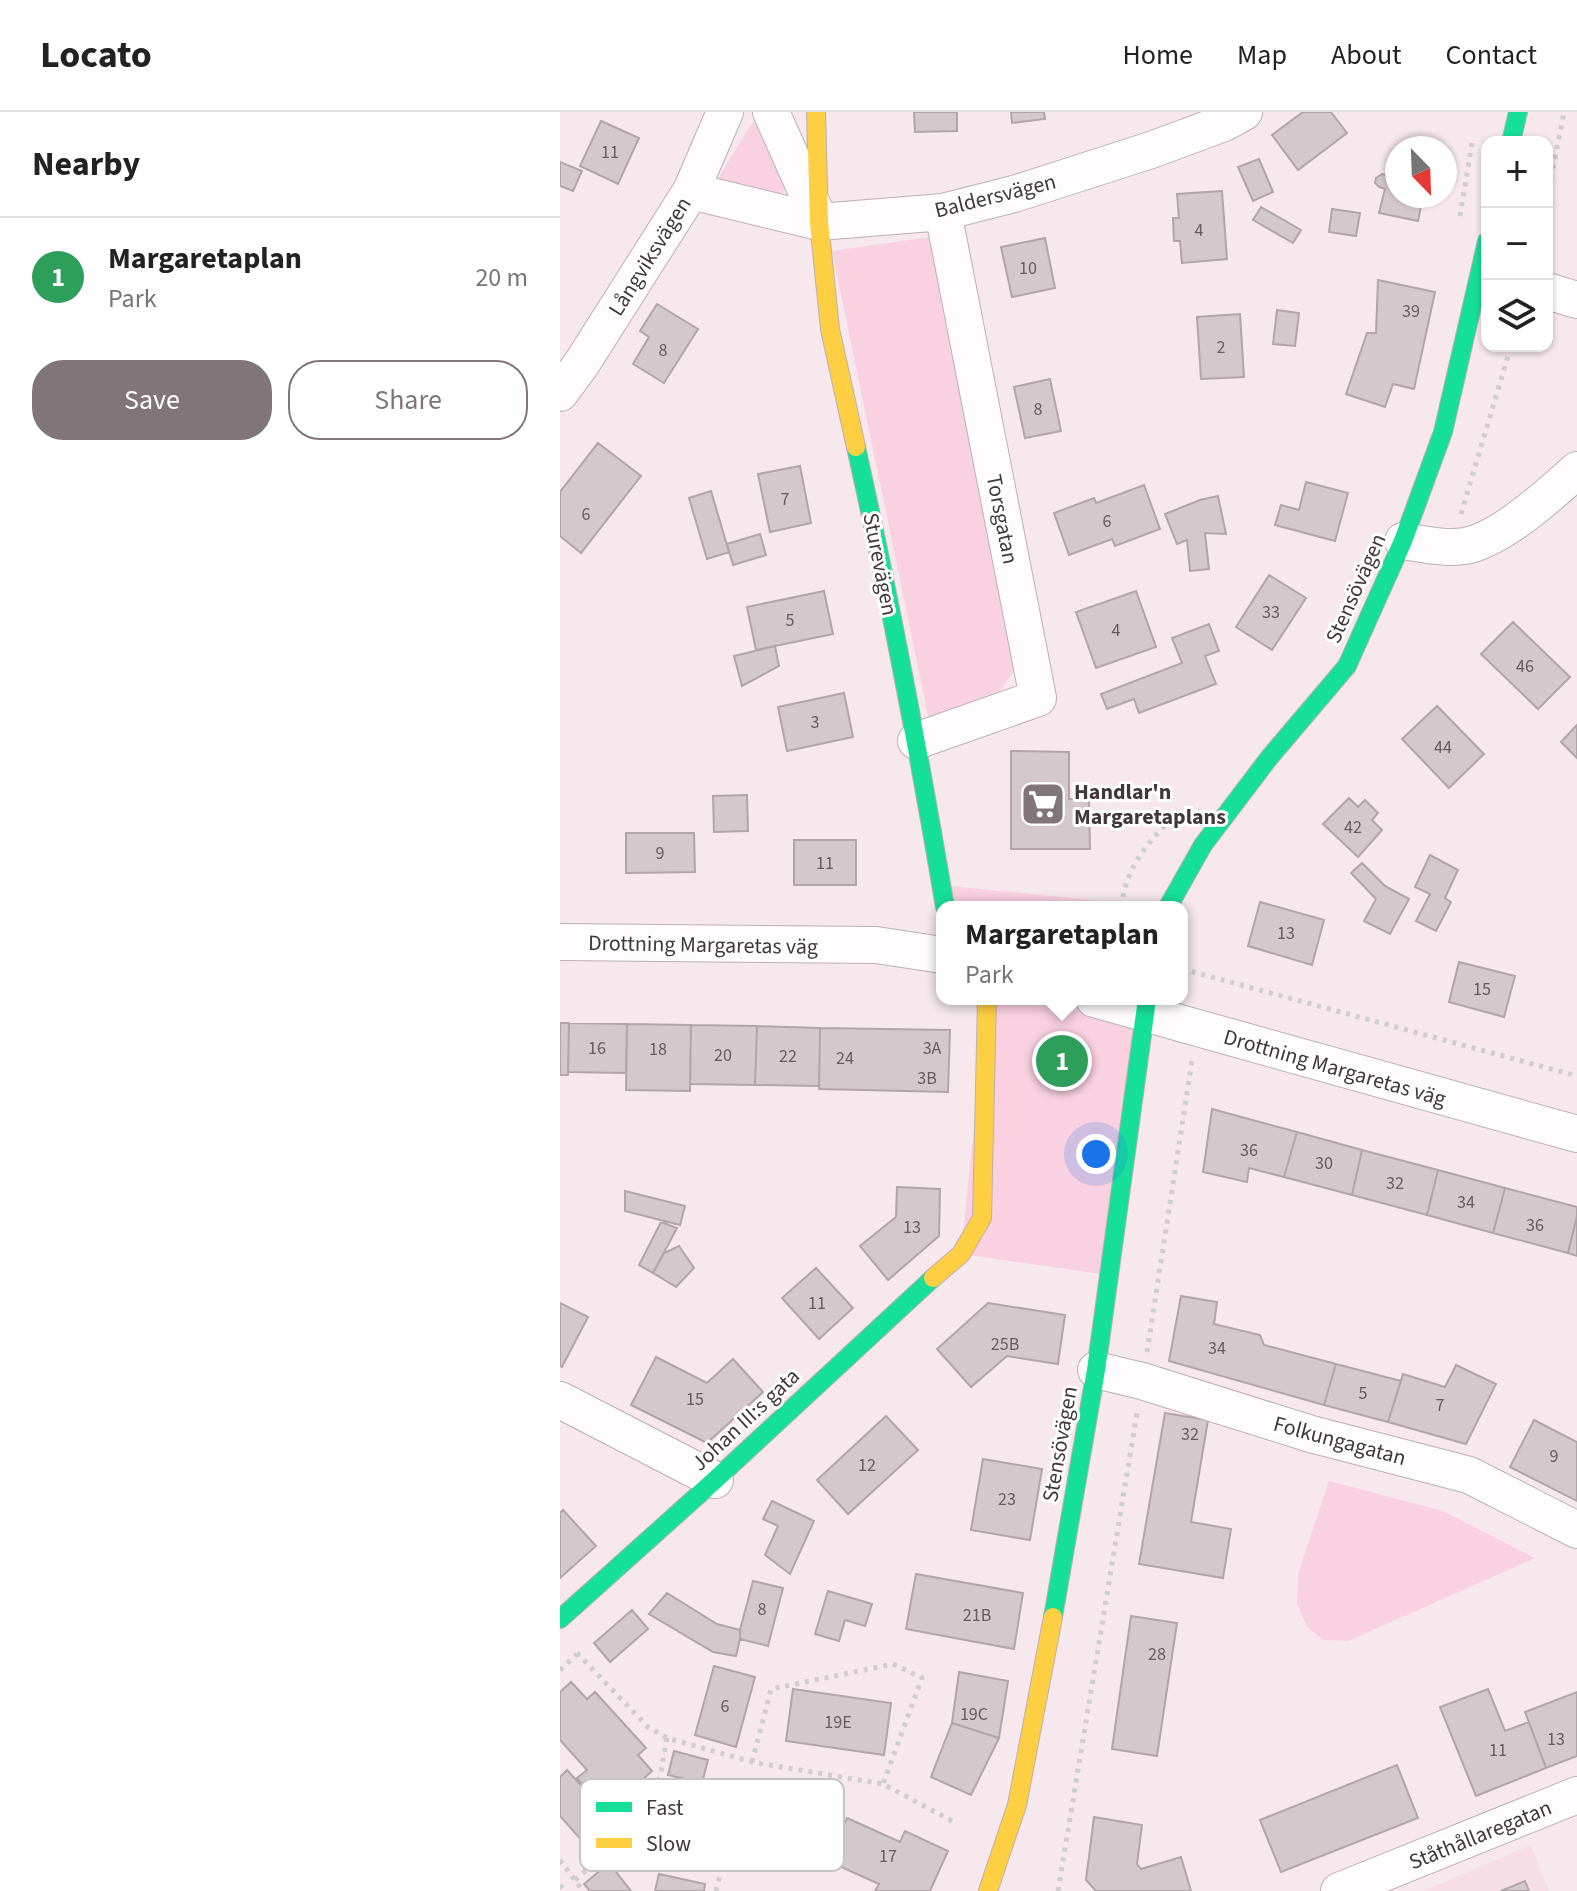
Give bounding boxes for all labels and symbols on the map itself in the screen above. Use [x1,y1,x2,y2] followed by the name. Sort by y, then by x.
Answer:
[1385,136,1457,208] north arrow
[601,140,619,165] house number: 11
[931,165,1059,227] street label: Baldersvägen
[600,191,699,322] street label: Långviksvägen
[1195,218,1204,243] house number: 4
[1019,256,1037,281] house number: 10
[1402,299,1420,324] house number: 39
[1217,335,1226,360] house number: 2
[659,338,668,363] house number: 8
[1034,397,1043,422] house number: 8
[978,472,1026,567] street label: Torsgatan
[781,487,790,512] house number: 7
[582,502,591,527] house number: 6
[1103,509,1112,534] house number: 6
[854,510,906,618] street label: Sturevägen
[1317,528,1394,648] street label: Stensövägen
[1262,600,1280,625] house number: 33
[786,608,795,633] house number: 5
[1112,618,1121,643] house number: 4
[1516,654,1534,679] house number: 46
[811,710,820,735] house number: 3
[1434,735,1452,760] house number: 44
[1074,776,1226,833] place label: Handlar'n Margaretaplans
[1019,780,1067,828] supermarket icon: Handlar'n Margaretaplans
[1344,815,1362,840] house number: 42
[656,841,665,866] house number: 9
[816,851,834,876] house number: 11
[1277,921,1295,946] house number: 13
[588,927,818,963] street label: Drottning Margaretas väg
[1473,977,1491,1002] house number: 15
[1220,1021,1450,1115] street label: Drottning Margaretas väg
[1036,1031,1088,1091] pin: 1
[588,1036,606,1061] house number: 16
[923,1036,942,1061] house number: 3A
[649,1037,667,1062] house number: 18
[714,1043,732,1068] house number: 20
[779,1044,797,1069] house number: 22
[836,1046,854,1071] house number: 24
[917,1066,937,1091] house number: 3B
[1076,1134,1116,1174] your location
[1240,1138,1258,1163] house number: 36
[1315,1151,1333,1176] house number: 30
[1386,1171,1404,1196] house number: 32
[1457,1190,1475,1215] house number: 34
[1526,1213,1544,1238] house number: 36
[903,1215,921,1240] house number: 13
[808,1291,826,1316] house number: 11
[991,1332,1019,1357] house number: 25B
[1208,1336,1226,1361] house number: 34
[684,1361,807,1478] street label: Johan III:s gata
[1359,1381,1368,1406] house number: 5
[1034,1384,1086,1505] street label: Stensövägen
[686,1387,704,1412] house number: 15
[1436,1393,1445,1418] house number: 7
[1270,1408,1410,1474] street label: Folkungagatan
[1181,1422,1199,1447] house number: 32
[1550,1444,1559,1469] house number: 9
[858,1453,876,1478] house number: 12
[998,1487,1016,1512] house number: 23
[758,1597,767,1622] house number: 8
[963,1603,991,1628] house number: 21B
[1148,1642,1166,1667] house number: 28
[721,1694,730,1719] house number: 6
[960,1702,988,1727] house number: 19C
[824,1710,852,1735] house number: 19E
[1547,1727,1565,1752] house number: 13
[1489,1738,1507,1763] house number: 11
[580,1779,844,1871] legend
[646,1792,684,1824] text: Fast
[1404,1792,1557,1878] street label: Ståthållaregatan
[646,1828,691,1860] text: Slow
[879,1844,897,1869] house number: 17

